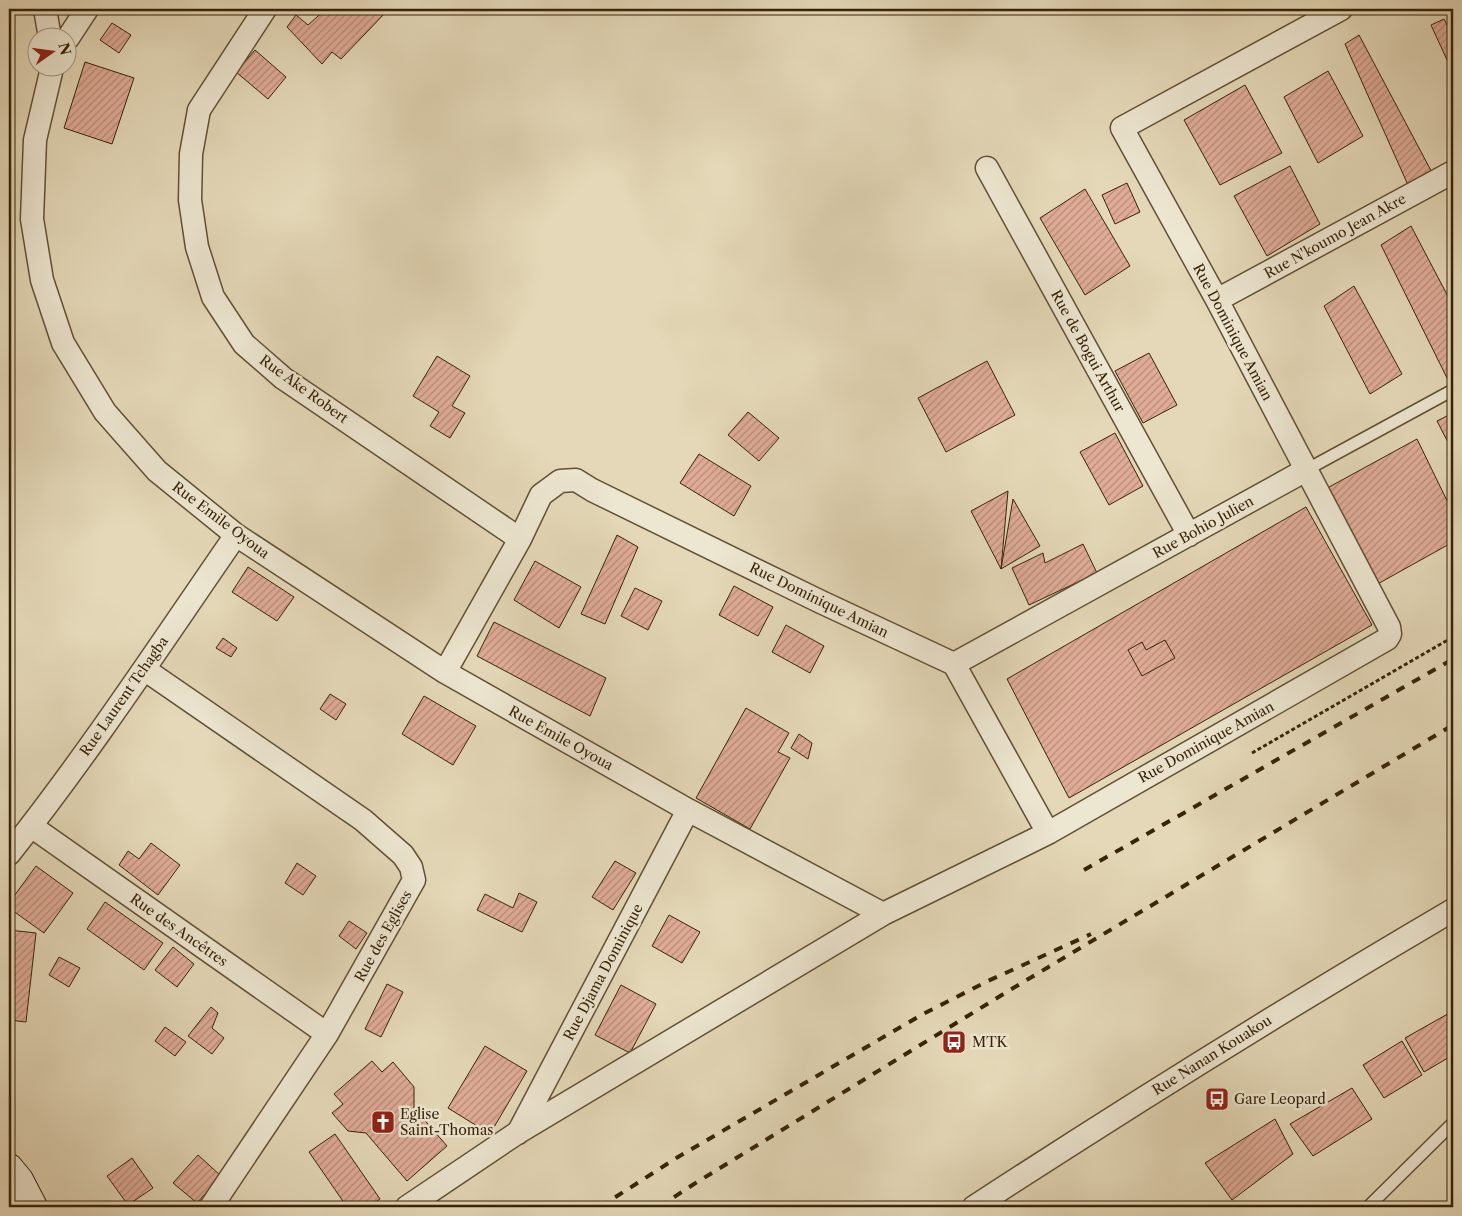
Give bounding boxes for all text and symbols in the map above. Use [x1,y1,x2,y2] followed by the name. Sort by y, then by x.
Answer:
[28,28,78,78] north arrow
[54,41,75,57] text: N
[1261,189,1409,282] street label: Rue N'koumo Jean Akre
[1189,260,1277,404] street label: Rue Dominique Amian
[1047,287,1129,415] street label: Rue de Bogui Arthur
[256,351,352,427] street label: Rue Ake Robert
[169,478,274,563] street label: Rue Emile Oyoua
[1149,492,1257,562] street label: Rue Bohio Julien
[746,558,892,642] street label: Rue Dominique Amian
[76,632,172,759] street label: Rue Laurent Tchagba
[1135,697,1277,787] street label: Rue Dominique Amian
[506,702,617,774] street label: Rue Emile Oyoua
[350,887,416,985] street label: Rue des Eglises
[127,890,231,970] street label: Rue des Ancêtres
[559,900,647,1043] street label: Rue Djama Dominique
[1149,1011,1275,1099] street label: Rue Nanan Kouakou
[941,1029,967,1055] bus stop icon: MTK
[972,1033,1009,1051] place label: MTK
[1204,1086,1230,1112] bus stop icon: Gare Leopard
[1234,1090,1326,1108] place label: Gare Leopard
[400,1105,493,1139] place label: Eglise Saint-Thomas
[370,1109,396,1135] church icon: Eglise Saint-Thomas

